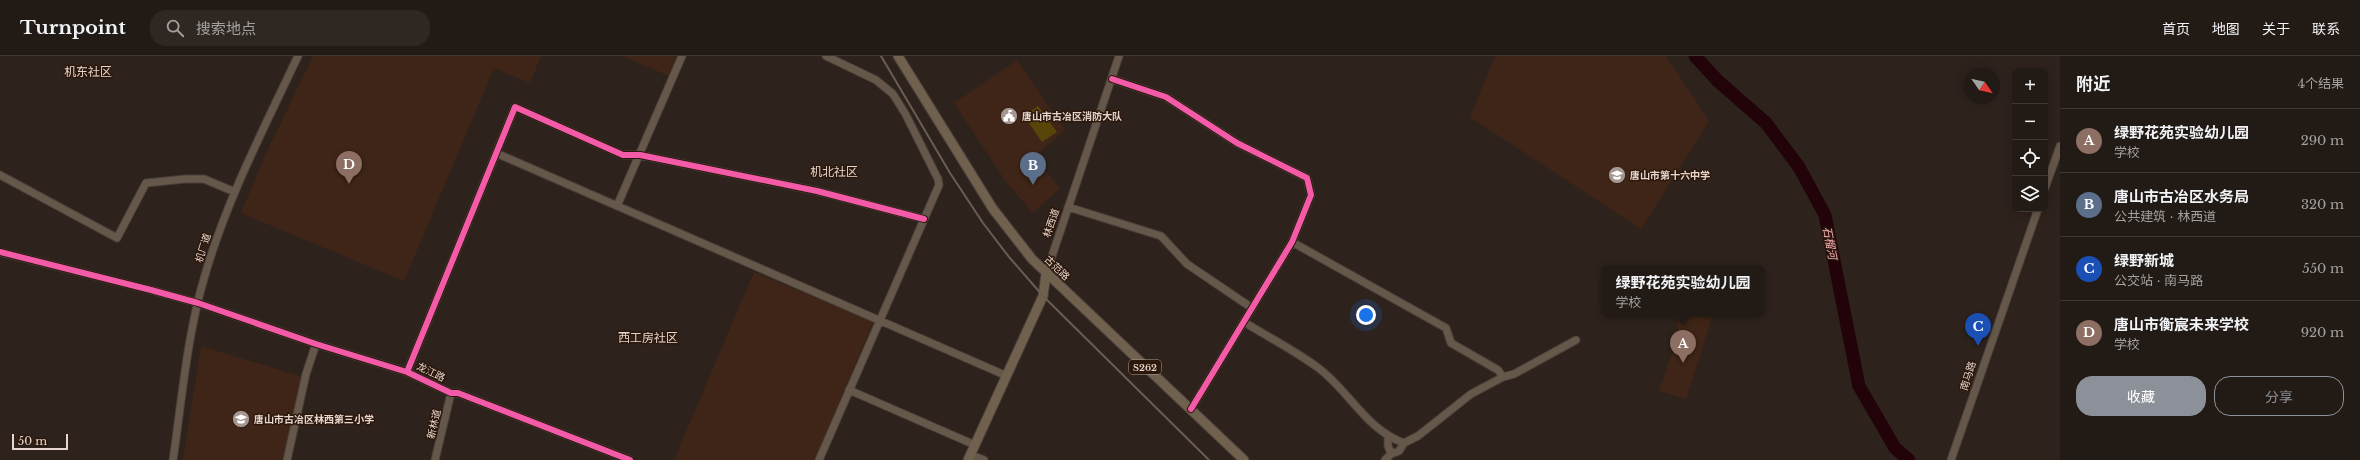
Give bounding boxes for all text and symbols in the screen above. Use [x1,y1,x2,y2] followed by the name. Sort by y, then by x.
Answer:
[150,10,430,46] search box
[20,16,126,39] text: Turnpoint
[164,17,186,39] icon: search
[196,19,256,38] text: 搜索地点
[2162,20,2190,38] text: 首页
[2212,20,2240,38] text: 地图
[2262,20,2290,38] text: 关于
[2312,20,2340,38] text: 联系
[64,64,112,79] district label: 机东社区
[1964,68,2000,104] north arrow
[2012,68,2048,212] map controls
[2012,68,2048,104] button: +
[2076,74,2110,95] text: 附近
[2297,75,2344,92] text: 4个结果
[2012,104,2048,140] button: −
[999,106,1019,126] public building icon: 唐山市古冶区消防大队
[1022,110,1122,123] place label: 唐山市古冶区消防大队
[2114,123,2249,142] text: 绿野花苑实验幼儿园
[2084,132,2094,149] text: A
[2301,132,2344,149] text: 290 m
[2012,140,2048,176] button: locate
[2114,144,2140,161] text: 学校
[336,151,362,184] pin: D
[1020,152,1046,185] pin: B
[810,164,858,179] district label: 机北社区
[1607,165,1627,185] school or university icon: 唐山市第十六中学
[1630,169,1710,182] place label: 唐山市第十六中学
[2012,176,2048,212] button: layers
[2114,187,2249,206] text: 唐山市古冶区水务局
[2084,196,2094,213] text: B
[2301,196,2344,213] text: 320 m
[1040,207,1062,239] street label: 林西道
[2114,208,2216,225] text: 公共建筑 · 林西道
[1820,225,1840,262] water label: 石榴河
[192,232,214,264] street label: 机厂道
[2114,251,2174,270] text: 绿野新城
[1042,253,1072,283] street label: 古范路
[2084,260,2094,277] text: C
[2302,260,2344,277] text: 550 m
[1601,265,1765,317] popup
[2114,272,2203,289] text: 公交站 · 南马路
[1615,273,1751,292] text: 绿野花苑实验幼儿园
[1615,294,1642,311] text: 学校
[1356,305,1376,325] your location
[1965,313,1991,346] pin: C
[2114,315,2249,334] text: 唐山市衡宸未来学校
[2083,324,2095,341] text: D
[2301,324,2344,341] text: 920 m
[618,330,678,345] district label: 西工房社区
[1670,330,1696,363] pin: A
[2114,336,2140,353] text: 学校
[415,360,447,384] street label: 龙江路
[1129,360,1161,374] road number: S262
[1957,360,1979,392] street label: 南马路
[2076,376,2206,416] button: 收藏
[2214,376,2344,416] button: 分享
[424,408,444,440] street label: 新林道
[231,409,251,429] school or university icon: 唐山市古冶区林西第三小学
[254,413,374,426] place label: 唐山市古冶区林西第三小学
[12,432,68,451] scale bar
[18,434,47,448] text: 50 m

